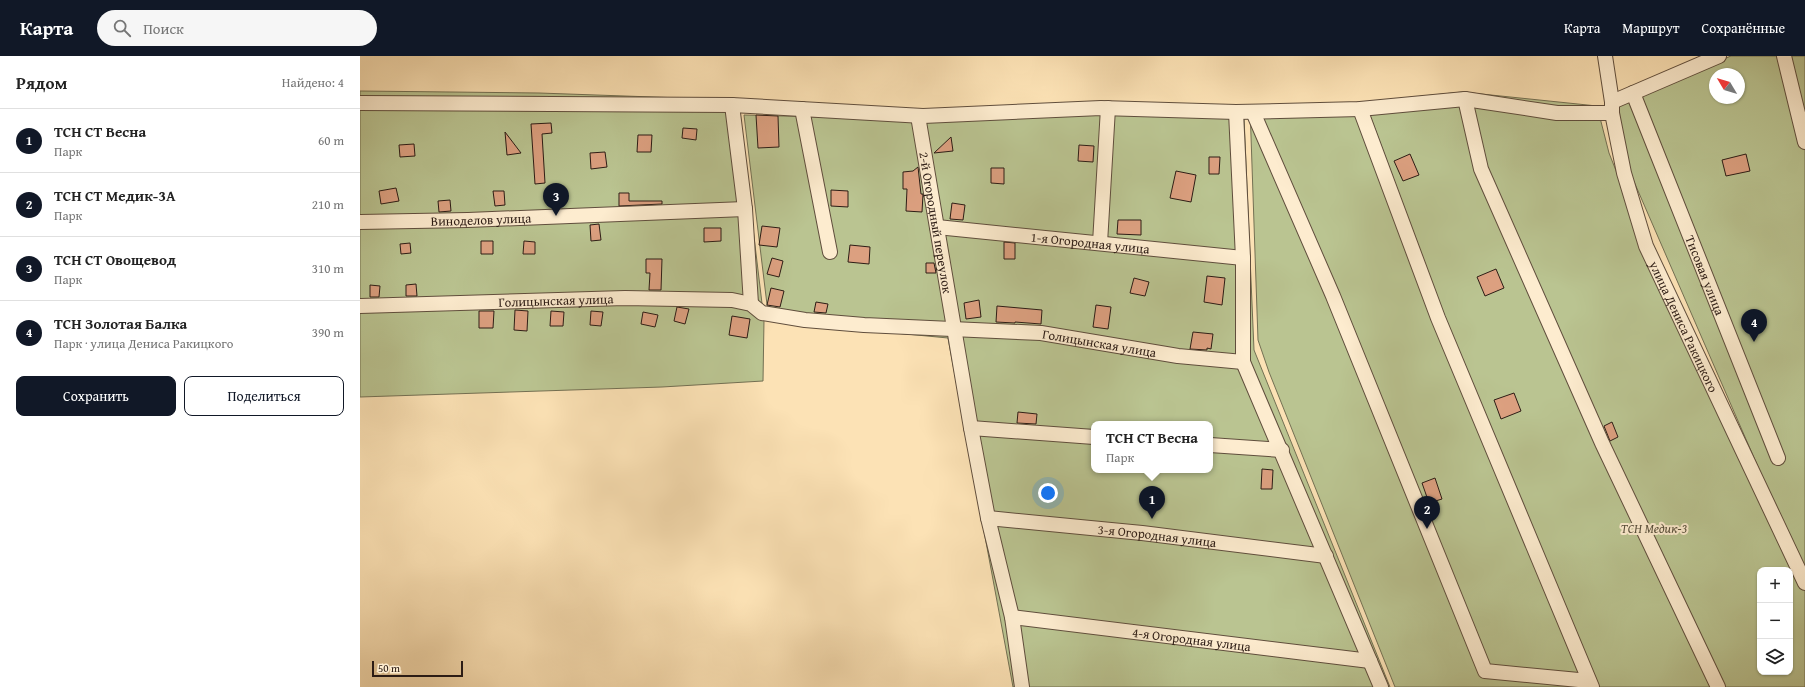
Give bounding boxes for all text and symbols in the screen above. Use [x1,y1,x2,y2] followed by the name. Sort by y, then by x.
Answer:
[97,10,377,46] search box
[20,14,73,42] text: Карта
[111,17,133,39] icon: search
[143,18,184,39] text: Поиск
[1564,18,1600,38] text: Карта
[1622,18,1680,38] text: Маршрут
[1702,18,1785,38] text: Сохранённые
[1709,68,1745,104] north arrow
[16,70,67,95] text: Рядом
[282,73,344,92] text: Найдено: 4
[54,121,146,142] text: ТСН СТ Весна
[26,131,32,150] text: 1
[318,131,344,150] text: 60 m
[54,142,82,161] text: Парк
[914,150,957,295] street label: 2-й Огородный переулок
[543,183,569,216] pin: 3
[54,185,176,206] text: ТСН СТ Медик-3А
[26,195,32,214] text: 2
[312,195,344,214] text: 210 m
[54,206,82,225] text: Парк
[431,208,532,231] street label: Виноделов улица
[1030,228,1151,259] street label: 1-я Огородная улица
[1680,233,1730,319] street label: Тисовая улица
[54,249,176,270] text: ТСН СТ Овощевод
[1644,257,1723,396] street label: улица Дениса Ракицкого
[26,259,32,278] text: 3
[312,259,344,278] text: 310 m
[54,270,82,289] text: Парк
[498,289,615,312] street label: Голицынская улица
[1741,309,1767,342] pin: 4
[54,313,187,334] text: ТСН Золотая Балка
[26,323,32,342] text: 4
[312,323,344,342] text: 390 m
[1041,324,1159,362] street label: Голицынская улица
[54,334,233,353] text: Парк · улица Дениса Ракицкого
[16,376,176,416] button: Сохранить
[184,376,344,416] button: Поделиться
[1091,421,1213,473] popup
[1106,427,1198,448] text: ТСН СТ Весна
[1106,448,1134,467] text: Парк
[1038,483,1058,503] your location
[1139,486,1165,519] pin: 1
[1414,496,1440,529] pin: 2
[1621,519,1687,538] park label: ТСН Медик-3
[1097,520,1218,552] street label: 3-я Огородная улица
[1757,567,1793,675] map controls
[1757,567,1793,603] button: +
[1757,603,1793,639] button: −
[1131,623,1253,656] street label: 4-я Огородная улица
[1757,639,1793,675] button: layers
[372,659,463,678] scale bar
[378,660,400,676] text: 50 m

